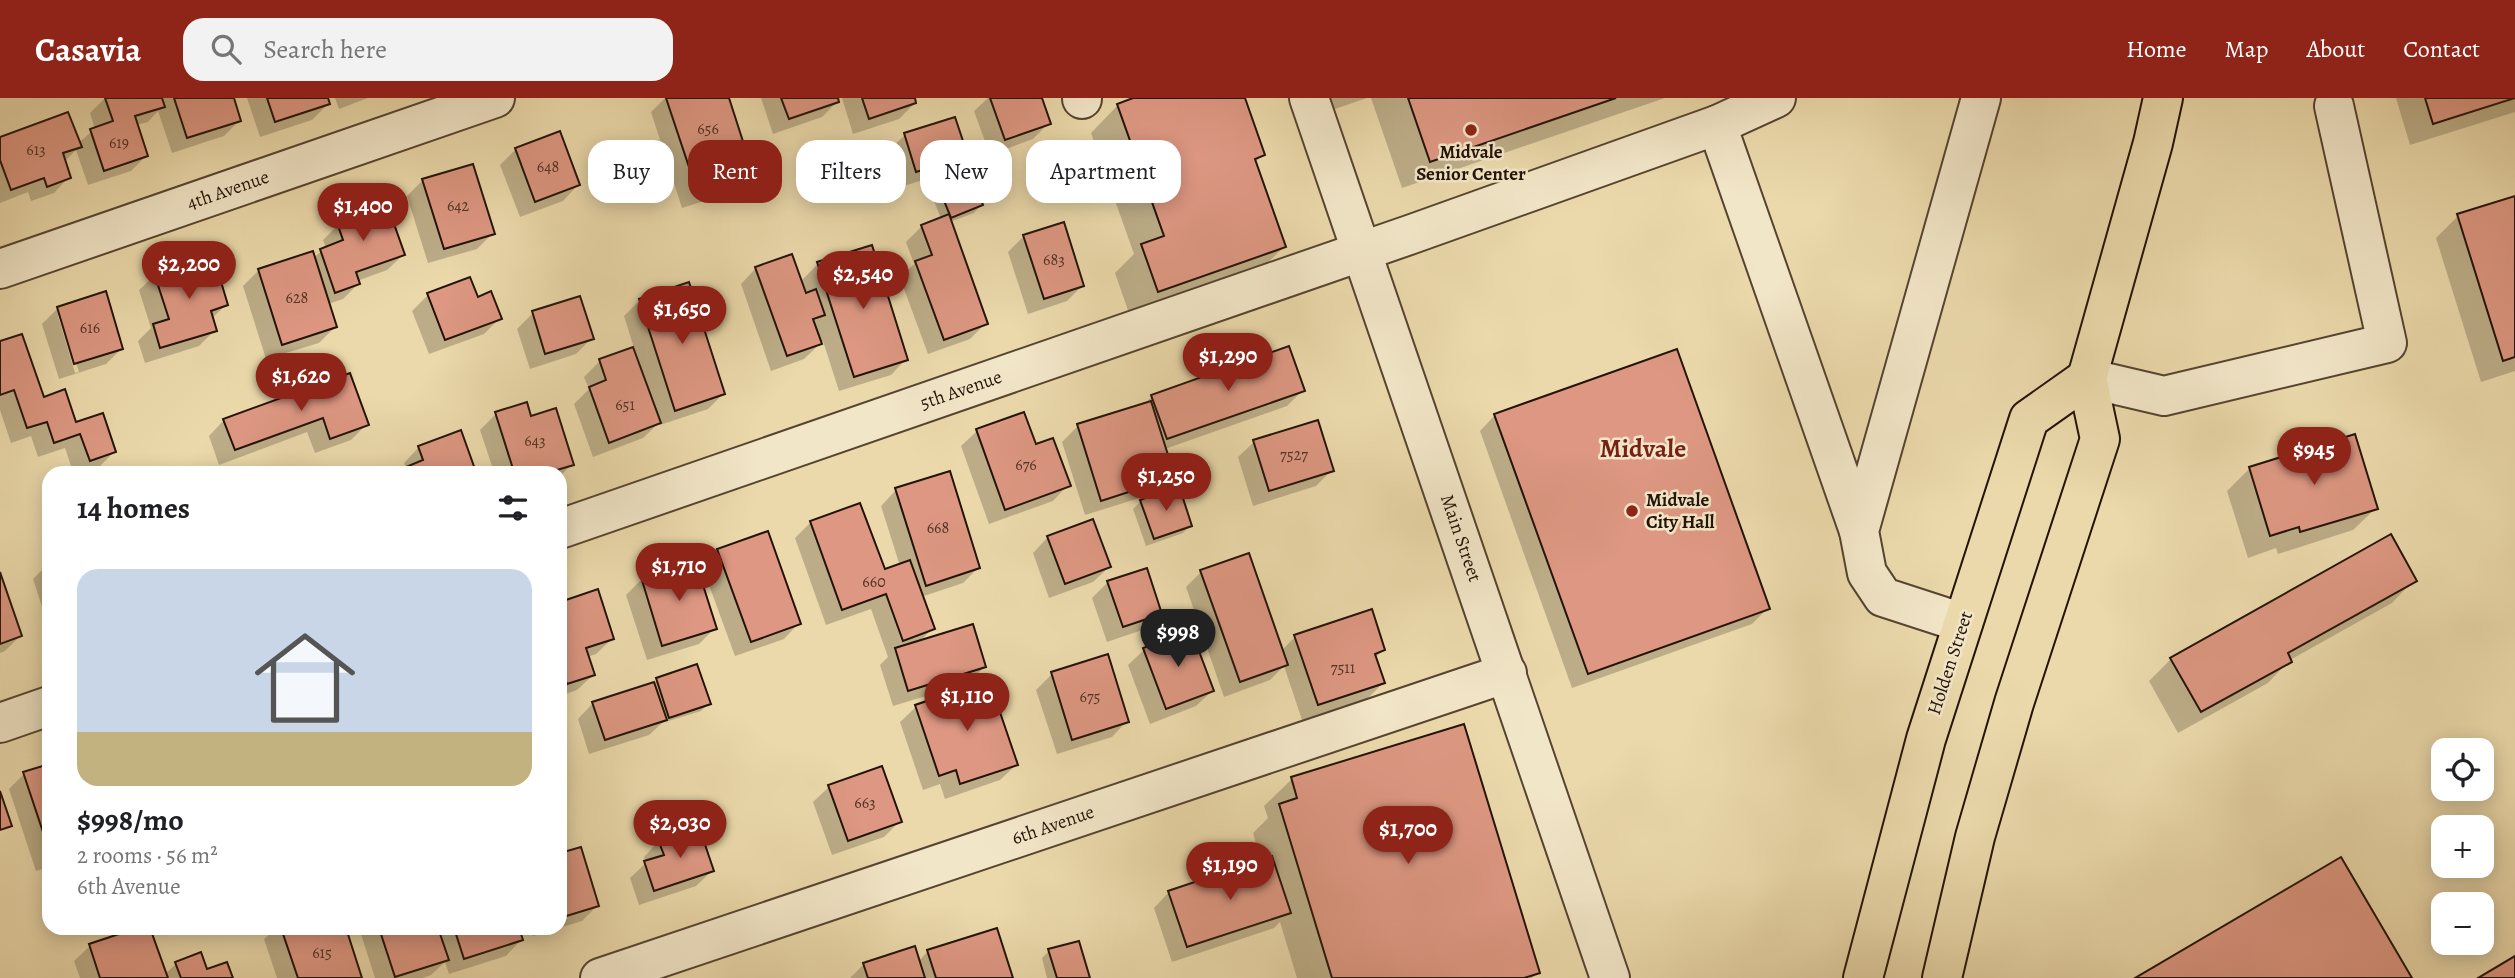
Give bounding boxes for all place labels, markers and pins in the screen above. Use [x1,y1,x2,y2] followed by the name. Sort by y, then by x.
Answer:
[1463,122,1479,138] marker: Midvale Senior Center
[1416,139,1526,187] place label: Midvale Senior Center
[306,184,420,243] pin: $1,400
[132,242,246,301] pin: $2,200
[806,252,920,311] pin: $2,540
[625,286,739,346] pin: $1,650
[1171,334,1285,393] pin: $1,290
[244,354,358,413] pin: $1,620
[2273,428,2355,487] pin: $945
[1109,454,1223,513] pin: $1,250
[1646,487,1714,535] place label: Midvale City Hall
[1624,503,1640,519] marker: Midvale City Hall
[622,544,736,603] pin: $1,710
[1137,610,1219,669] pin: $998
[910,674,1024,733] pin: $1,110
[623,800,737,860] pin: $2,030
[1351,806,1465,866] pin: $1,700
[1173,842,1287,902] pin: $1,190

